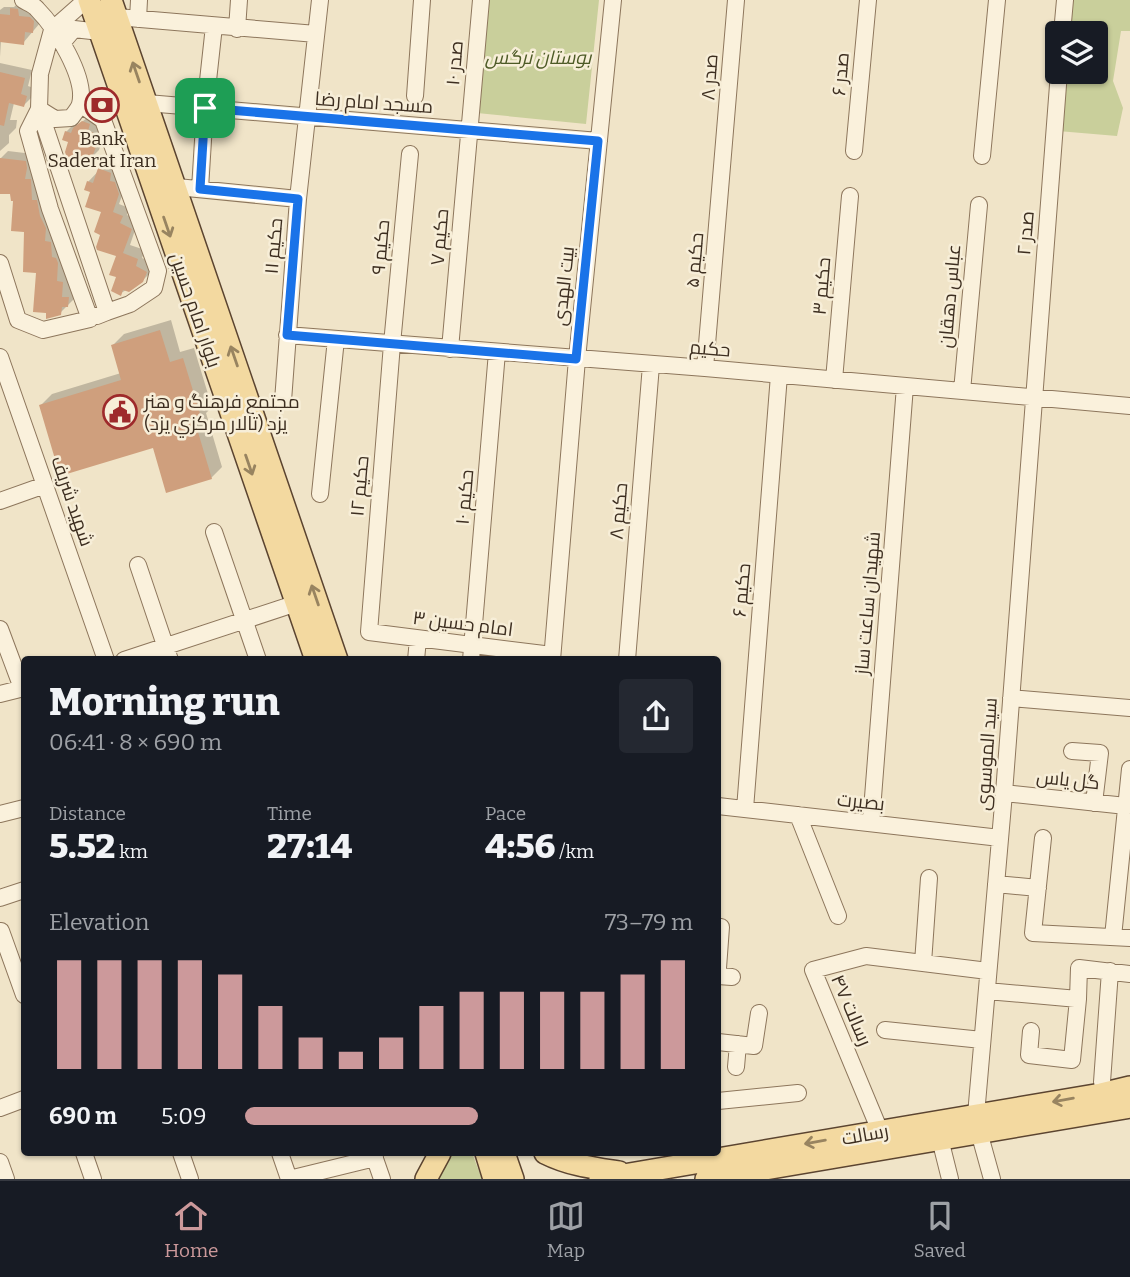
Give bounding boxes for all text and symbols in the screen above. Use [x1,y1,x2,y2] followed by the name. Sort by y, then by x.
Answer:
[1045,21,1108,84] map controls
[1045,21,1108,84] button: layers
[441,40,468,87] street label: صدر ۱۰
[485,46,592,69] park label: بوستان نرگس
[827,51,854,97] street label: صدر ۶
[696,53,723,101] street label: صدر ۸
[129,61,141,83] one-way arrow
[175,78,235,138] pin
[83,86,121,124] bank icon: Bank Saderat Iran
[314,87,434,120] street label: مسجد امام رضا
[186,89,224,127] icon: arrive
[48,127,156,172] place label: Bank Saderat Iran
[426,208,455,267] street label: حکیم ۷
[1012,210,1039,256] street label: صدر ۲
[162,215,174,237] one-way arrow
[260,217,289,275] street label: حکیم ۱۱
[367,219,396,276] street label: حکیم ۹
[681,231,710,289] street label: حکیم ۵
[934,243,965,349] street label: عباس دهقان
[548,245,579,327] street label: بیت الهدی
[163,250,226,371] street label: بلوار امام حسین
[808,256,837,316] street label: حکیم ۳
[688,335,731,364] street label: حکیم
[227,346,239,368] one-way arrow
[143,390,300,438] place label: مجتمع فرهنگ و هنر یزد (تالار مركزي یزد)
[101,393,139,431] public building icon: مجتمع فرهنگ و هنر یزد (تالار مركزي یزد)
[46,453,99,549] street label: شهید شریف
[243,454,256,476] one-way arrow
[345,455,376,518] street label: حکیم ۱۲
[451,468,480,526] street label: حکیم ۱۰
[605,482,634,541] street label: حکیم ۸
[850,530,885,677] street label: شهیدان ساعت ساز
[728,562,757,618] street label: حکیم ۶
[308,584,321,606] one-way arrow
[411,606,514,643] street label: امام حسین ۳
[49,679,280,725] text: Morning run
[619,679,693,753] button: share
[971,697,1002,811] street label: سید الموسوی
[49,728,222,756] text: 06:41 · 8 × 690 m
[1035,765,1101,794] street label: گل یاس
[836,788,886,815] street label: بصیرت
[49,802,126,825] text: Distance
[267,802,312,825] text: Time
[485,802,526,825] text: Pace
[49,825,115,867] text: 5.52
[267,825,352,867] text: 27:14
[485,825,555,867] text: 4:56
[115,840,148,863] text: km
[555,840,594,863] text: /km
[49,908,149,936] text: Elevation
[605,908,693,936] text: 73–79 m
[826,971,877,1049] street label: رسالت ۴۷
[1052,1094,1075,1107] one-way arrow
[49,1102,117,1130] text: 690 m
[161,1102,206,1130] text: 5:09
[840,1119,890,1150] street label: رسالت
[804,1136,827,1150] one-way arrow
[164,1197,218,1262] tab: Home
[547,1197,585,1262] tab: Map
[914,1197,966,1262] tab: Saved

